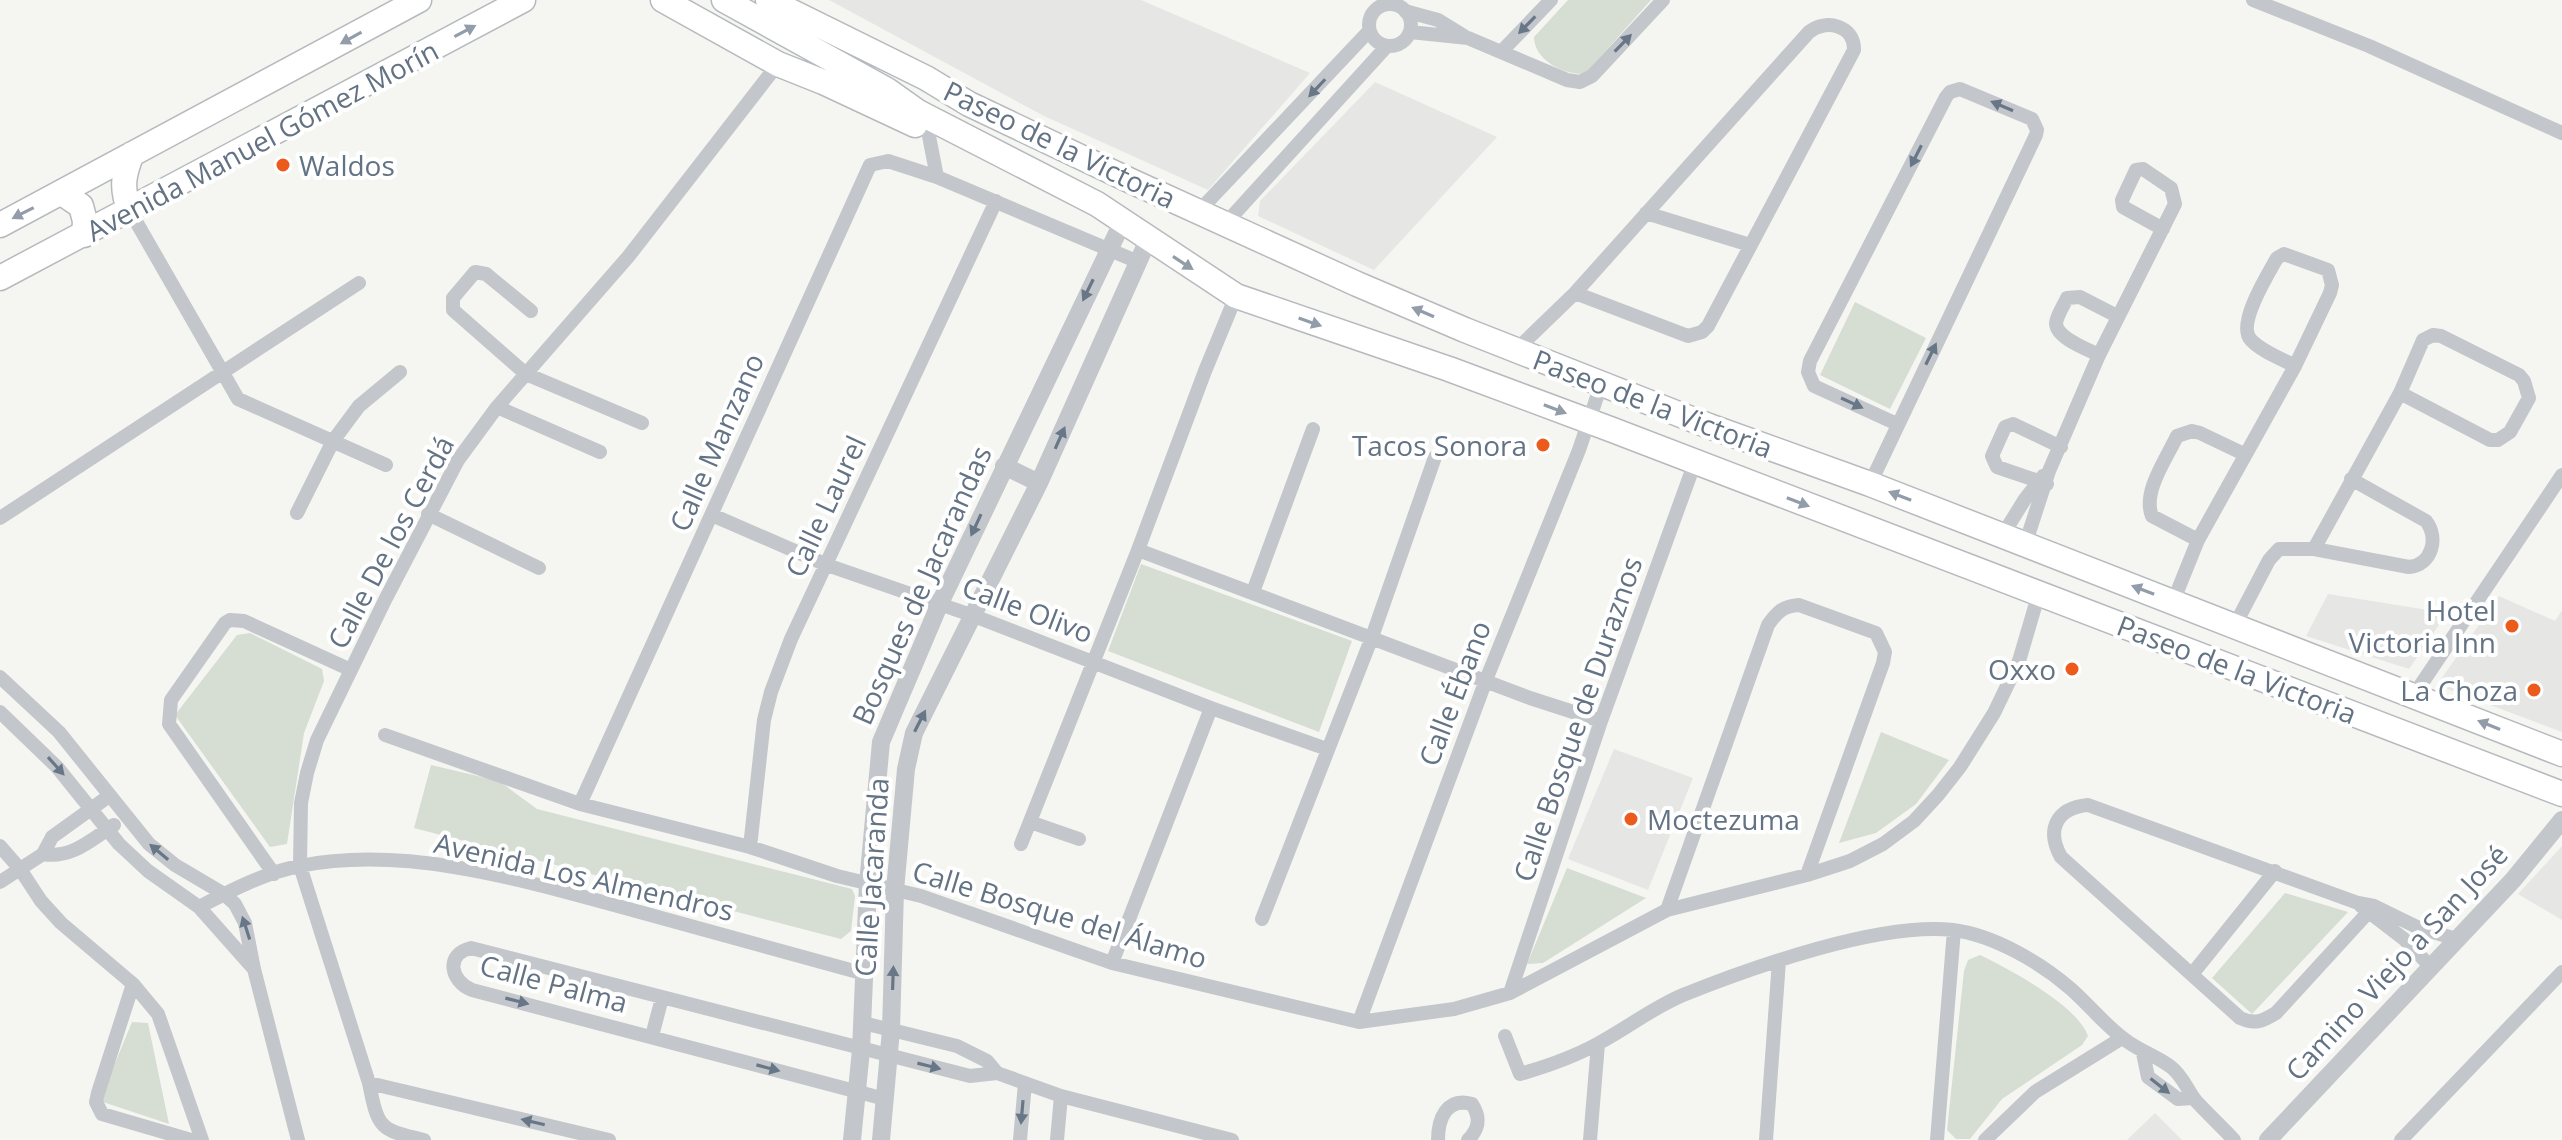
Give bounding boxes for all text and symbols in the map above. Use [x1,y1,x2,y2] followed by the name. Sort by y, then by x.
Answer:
[1518,15,1537,34] one-way arrow
[453,25,476,38] one-way arrow
[79,31,445,249] street label: Avenida Manuel Gómez Morín
[340,31,362,45] one-way arrow
[1613,33,1631,52] one-way arrow
[938,71,1182,217] street label: Paseo de la Victoria
[1308,79,1326,98] one-way arrow
[1990,100,2014,113] one-way arrow
[1910,144,1923,167] one-way arrow
[299,146,395,184] place label: Waldos
[274,156,292,174] marker: Waldos
[11,206,34,220] one-way arrow
[1172,255,1194,269] one-way arrow
[1081,279,1095,302] one-way arrow
[1411,305,1435,318] one-way arrow
[1298,316,1322,328] one-way arrow
[1528,340,1778,466] street label: Paseo de la Victoria
[1924,342,1938,365] one-way arrow
[660,347,772,537] street label: Calle Manzano
[1840,396,1864,410] one-way arrow
[1543,403,1567,416] one-way arrow
[1053,426,1067,450] one-way arrow
[1352,426,1527,464] place label: Tacos Sonora
[318,429,462,655] street label: Calle De los Cerdá
[776,429,874,583] street label: Calle Laurel
[1534,436,1552,454] marker: Tacos Sonora
[842,440,1000,730] street label: Bosques de Jacarandas
[1888,489,1912,502] one-way arrow
[1786,496,1810,509] one-way arrow
[969,513,983,537] one-way arrow
[1504,552,1650,886] street label: Calle Bosque de Duraznos
[957,567,1099,651] street label: Calle Olivo
[2131,583,2155,596] one-way arrow
[2348,591,2496,661] place label: Hotel Victoria Inn
[2112,606,2362,732] street label: Paseo de la Victoria
[1409,615,1499,771] street label: Calle Ébano
[2503,617,2521,635] marker: Hotel Victoria Inn
[1988,650,2056,688] place label: Oxxo
[2063,660,2081,678] marker: Oxxo
[2400,671,2518,709] place label: La Choza
[2525,681,2543,699] marker: La Choza
[913,710,926,733] one-way arrow
[2477,718,2501,731] one-way arrow
[46,757,64,776] one-way arrow
[845,776,897,978] street label: Calle Jacaranda
[1647,800,1800,838] place label: Moctezuma
[1622,810,1640,828] marker: Moctezuma
[431,823,737,929] street label: Avenida Los Almendros
[2276,836,2516,1088] street label: Camino Viejo a San José
[149,844,169,861] one-way arrow
[908,851,1212,977] street label: Calle Bosque del Álamo
[239,916,252,940] one-way arrow
[476,945,632,1021] street label: Calle Palma
[886,965,899,990] one-way arrow
[504,996,529,1008] one-way arrow
[917,1061,942,1073] one-way arrow
[756,1062,781,1074] one-way arrow
[2149,1077,2170,1094] one-way arrow
[1015,1100,1028,1125] one-way arrow
[520,1115,545,1127] one-way arrow

